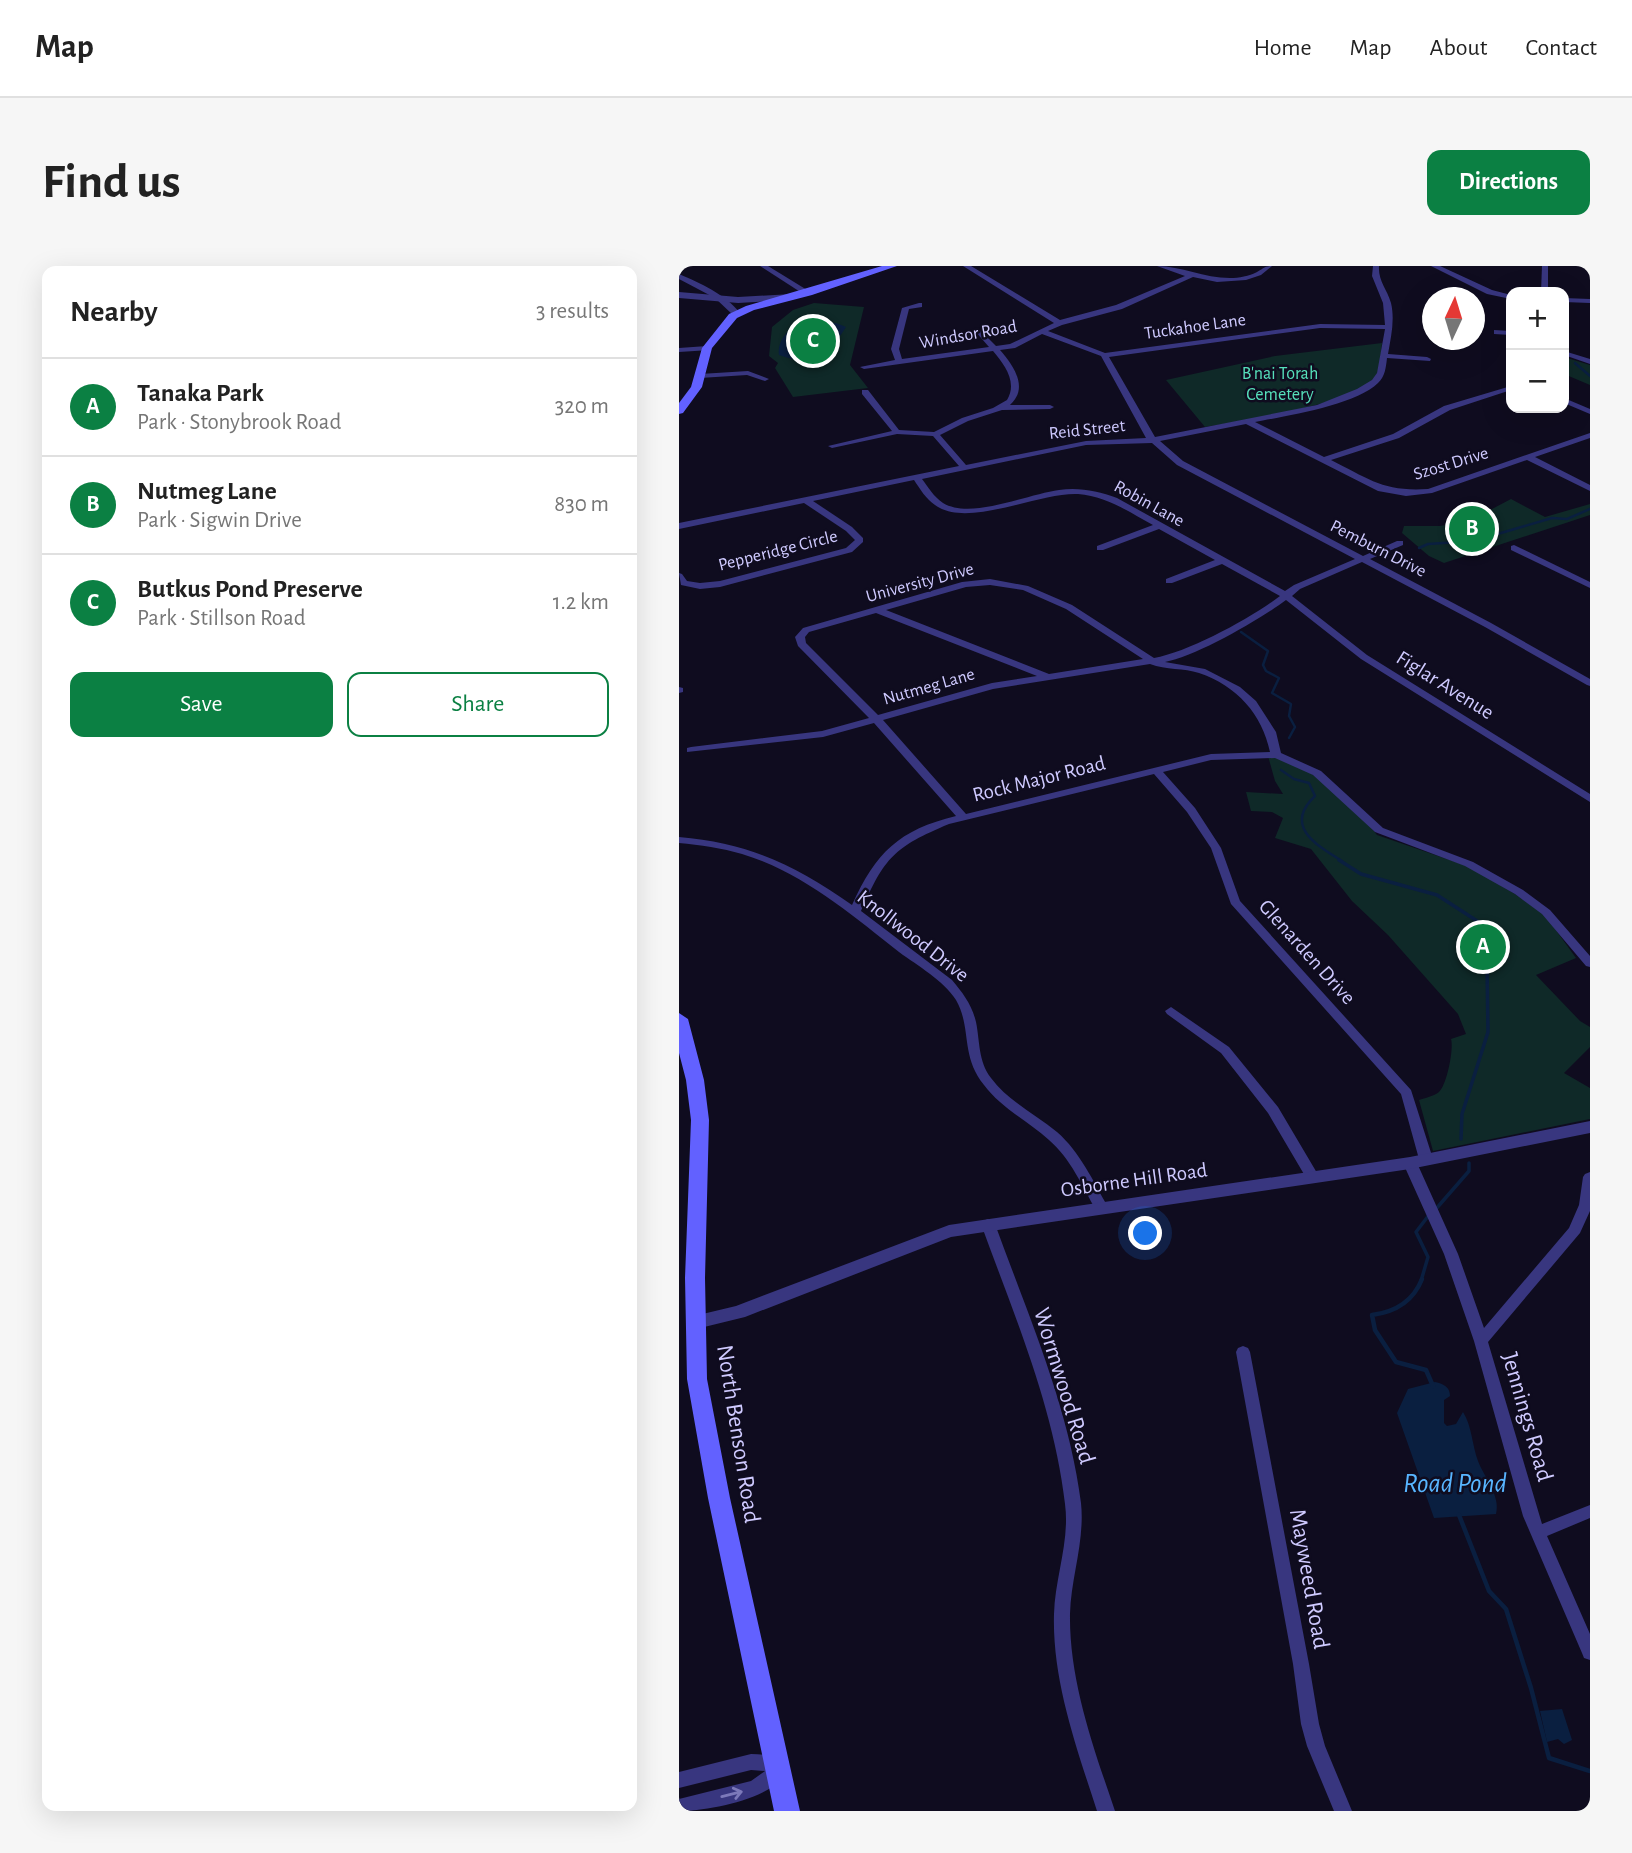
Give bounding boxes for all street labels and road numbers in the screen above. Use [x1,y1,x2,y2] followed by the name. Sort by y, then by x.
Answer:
[1143,311,1247,343] street label: Tuckahoe Lane
[918,318,1018,352] street label: Windsor Road
[1048,417,1126,443] street label: Reid Street
[1411,444,1491,484] street label: Szost Drive
[1111,477,1187,531] street label: Robin Lane
[1327,517,1429,581] street label: Pemburn Drive
[717,527,839,575] street label: Pepperidge Circle
[864,560,976,606] street label: University Drive
[1393,647,1497,723] street label: Figlar Avenue
[881,665,977,709] street label: Nutmeg Lane
[970,752,1108,806] street label: Rock Major Road
[853,886,973,986] street label: Knollwood Drive
[1255,896,1359,1008] street label: Glenarden Drive
[1059,1159,1209,1201] street label: Osborne Hill Road
[1029,1305,1099,1467] street label: Wormwood Road
[712,1343,764,1525] street label: North Benson Road
[1497,1350,1557,1484] street label: Jennings Road
[1285,1507,1333,1651] street label: Mayweed Road

